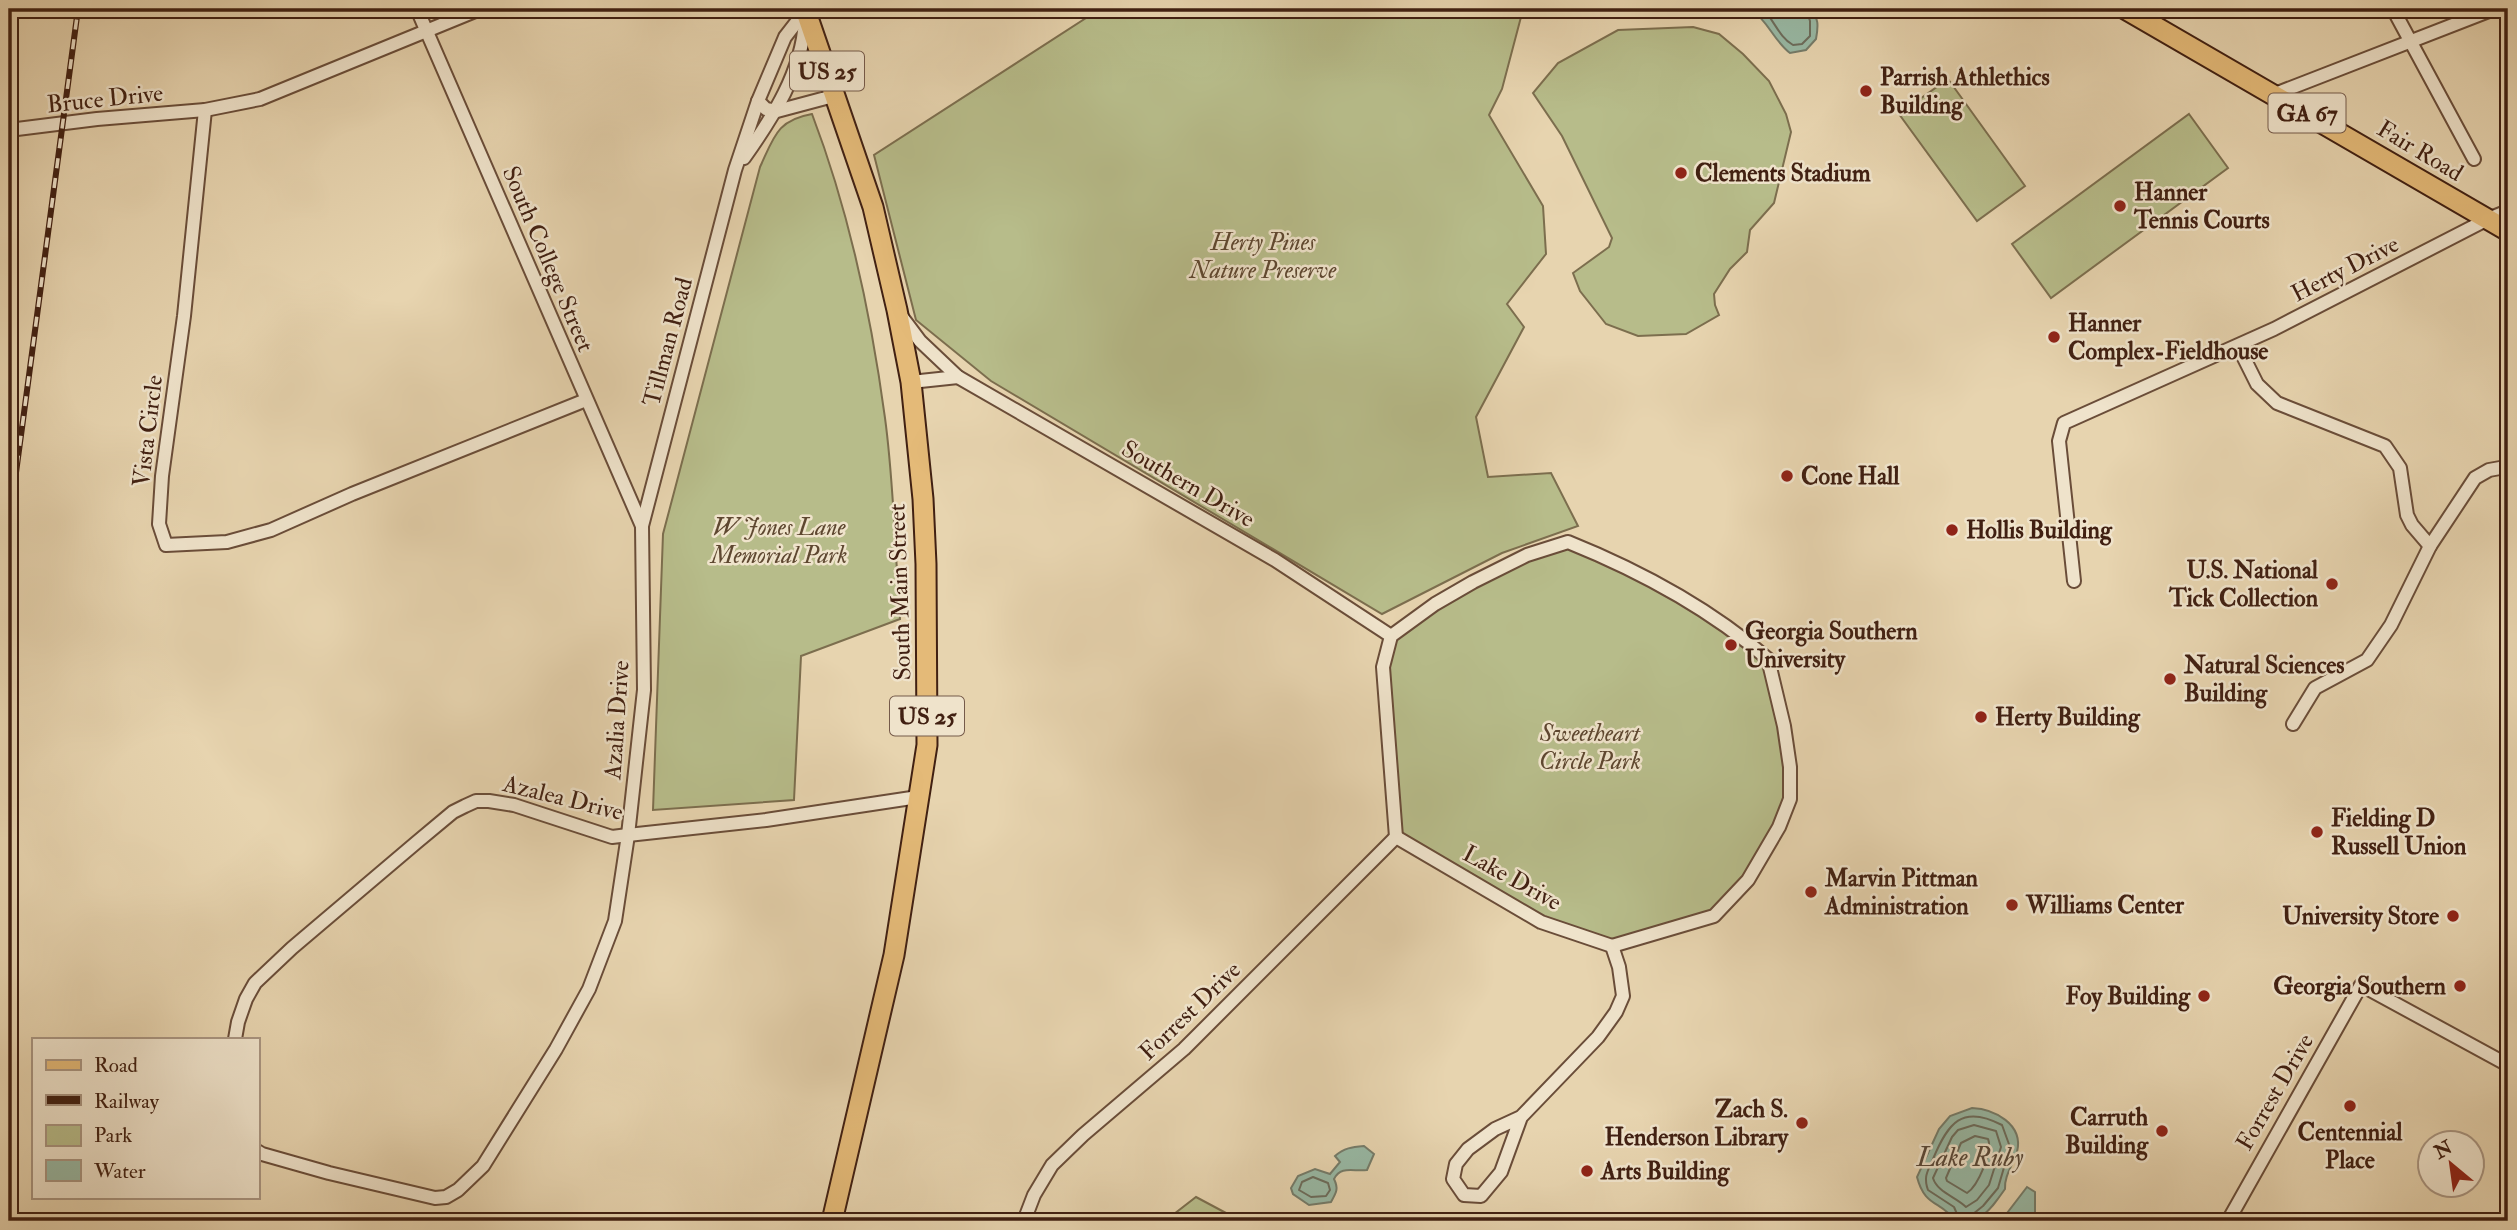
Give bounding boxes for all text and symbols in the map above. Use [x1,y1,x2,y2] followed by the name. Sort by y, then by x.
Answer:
[790,52,864,90] road number: US 25
[1880,62,2050,121] place label: Parrish Athlethics Building
[45,77,165,121] street label: Bruce Drive
[1858,83,1874,99] marker: Parrish Athlethics Building
[2268,94,2346,132] road number: GA 67
[2371,113,2469,189] street label: Fair Road
[1695,158,1871,189] place label: Clements Stadium
[495,162,601,357] street label: South College Street
[1673,165,1689,181] marker: Clements Stadium
[2133,177,2270,236] place label: Hanner Tennis Courts
[2112,198,2128,214] marker: Hanner Tennis Courts
[1188,227,1337,286] park label: Herty Pines Nature Preserve
[2286,229,2404,309] street label: Herty Drive
[636,274,700,410] street label: Tillman Road
[2068,308,2268,367] place label: Hanner Complex-Fieldhouse
[2046,329,2062,345] marker: Hanner Complex-Fieldhouse
[126,373,170,489] street label: Vista Circle
[1116,433,1260,535] street label: Southern Drive
[1801,461,1900,492] place label: Cone Hall
[1779,468,1795,484] marker: Cone Hall
[881,503,919,681] street label: South Main Street
[709,512,847,571] park label: W Jones Lane Memorial Park
[1966,515,2113,546] place label: Hollis Building
[1944,522,1960,538] marker: Hollis Building
[2168,555,2319,614] place label: U.S. National Tick Collection
[2324,576,2340,592] marker: U.S. National Tick Collection
[1745,616,1918,675] place label: Georgia Southern University
[1723,637,1739,653] marker: Georgia Southern University
[2183,650,2345,709] place label: Natural Sciences Building
[597,659,637,782] street label: Azalia Drive
[2162,671,2178,687] marker: Natural Sciences Building
[890,696,964,736] road number: US 25
[1995,702,2141,733] place label: Herty Building
[1973,709,1989,725] marker: Herty Building
[1539,718,1641,777] park label: Sweetheart Circle Park
[499,768,626,828] street label: Azalea Drive
[2331,803,2467,862] place label: Fielding D Russell Union
[2309,824,2325,840] marker: Fielding D Russell Union
[1457,838,1567,918] street label: Lake Drive
[1824,863,1978,922] place label: Marvin Pittman Administration
[1803,884,1819,900] marker: Marvin Pittman Administration
[2025,890,2185,921] place label: Williams Center
[2004,897,2020,913] marker: Williams Center
[2282,901,2439,932] place label: University Store
[2445,908,2461,924] marker: University Store
[1133,955,1247,1067] street label: Forrest Drive
[2273,971,2447,1002] place label: Georgia Southern
[2452,978,2468,994] marker: Georgia Southern
[2066,981,2191,1012] place label: Foy Building
[2196,988,2212,1004] marker: Foy Building
[2229,1028,2321,1156] street label: Forrest Drive
[32,1038,259,1198] legend
[94,1052,139,1079] text: Road
[94,1088,160,1115] text: Railway
[1605,1094,1789,1153] place label: Zach S. Henderson Library
[2342,1098,2358,1114] marker: Centennial Place
[2065,1102,2149,1161] place label: Carruth Building
[1794,1115,1810,1131] marker: Zach S. Henderson Library
[2298,1117,2403,1176] place label: Centennial Place
[94,1122,132,1149] text: Park
[2154,1123,2170,1139] marker: Carruth Building
[2416,1128,2486,1198] north arrow
[2429,1135,2457,1165] text: N
[1916,1142,2023,1174] water label: Lake Ruby
[1600,1156,1730,1187] place label: Arts Building
[93,1158,146,1185] text: Water
[1579,1163,1595,1179] marker: Arts Building

